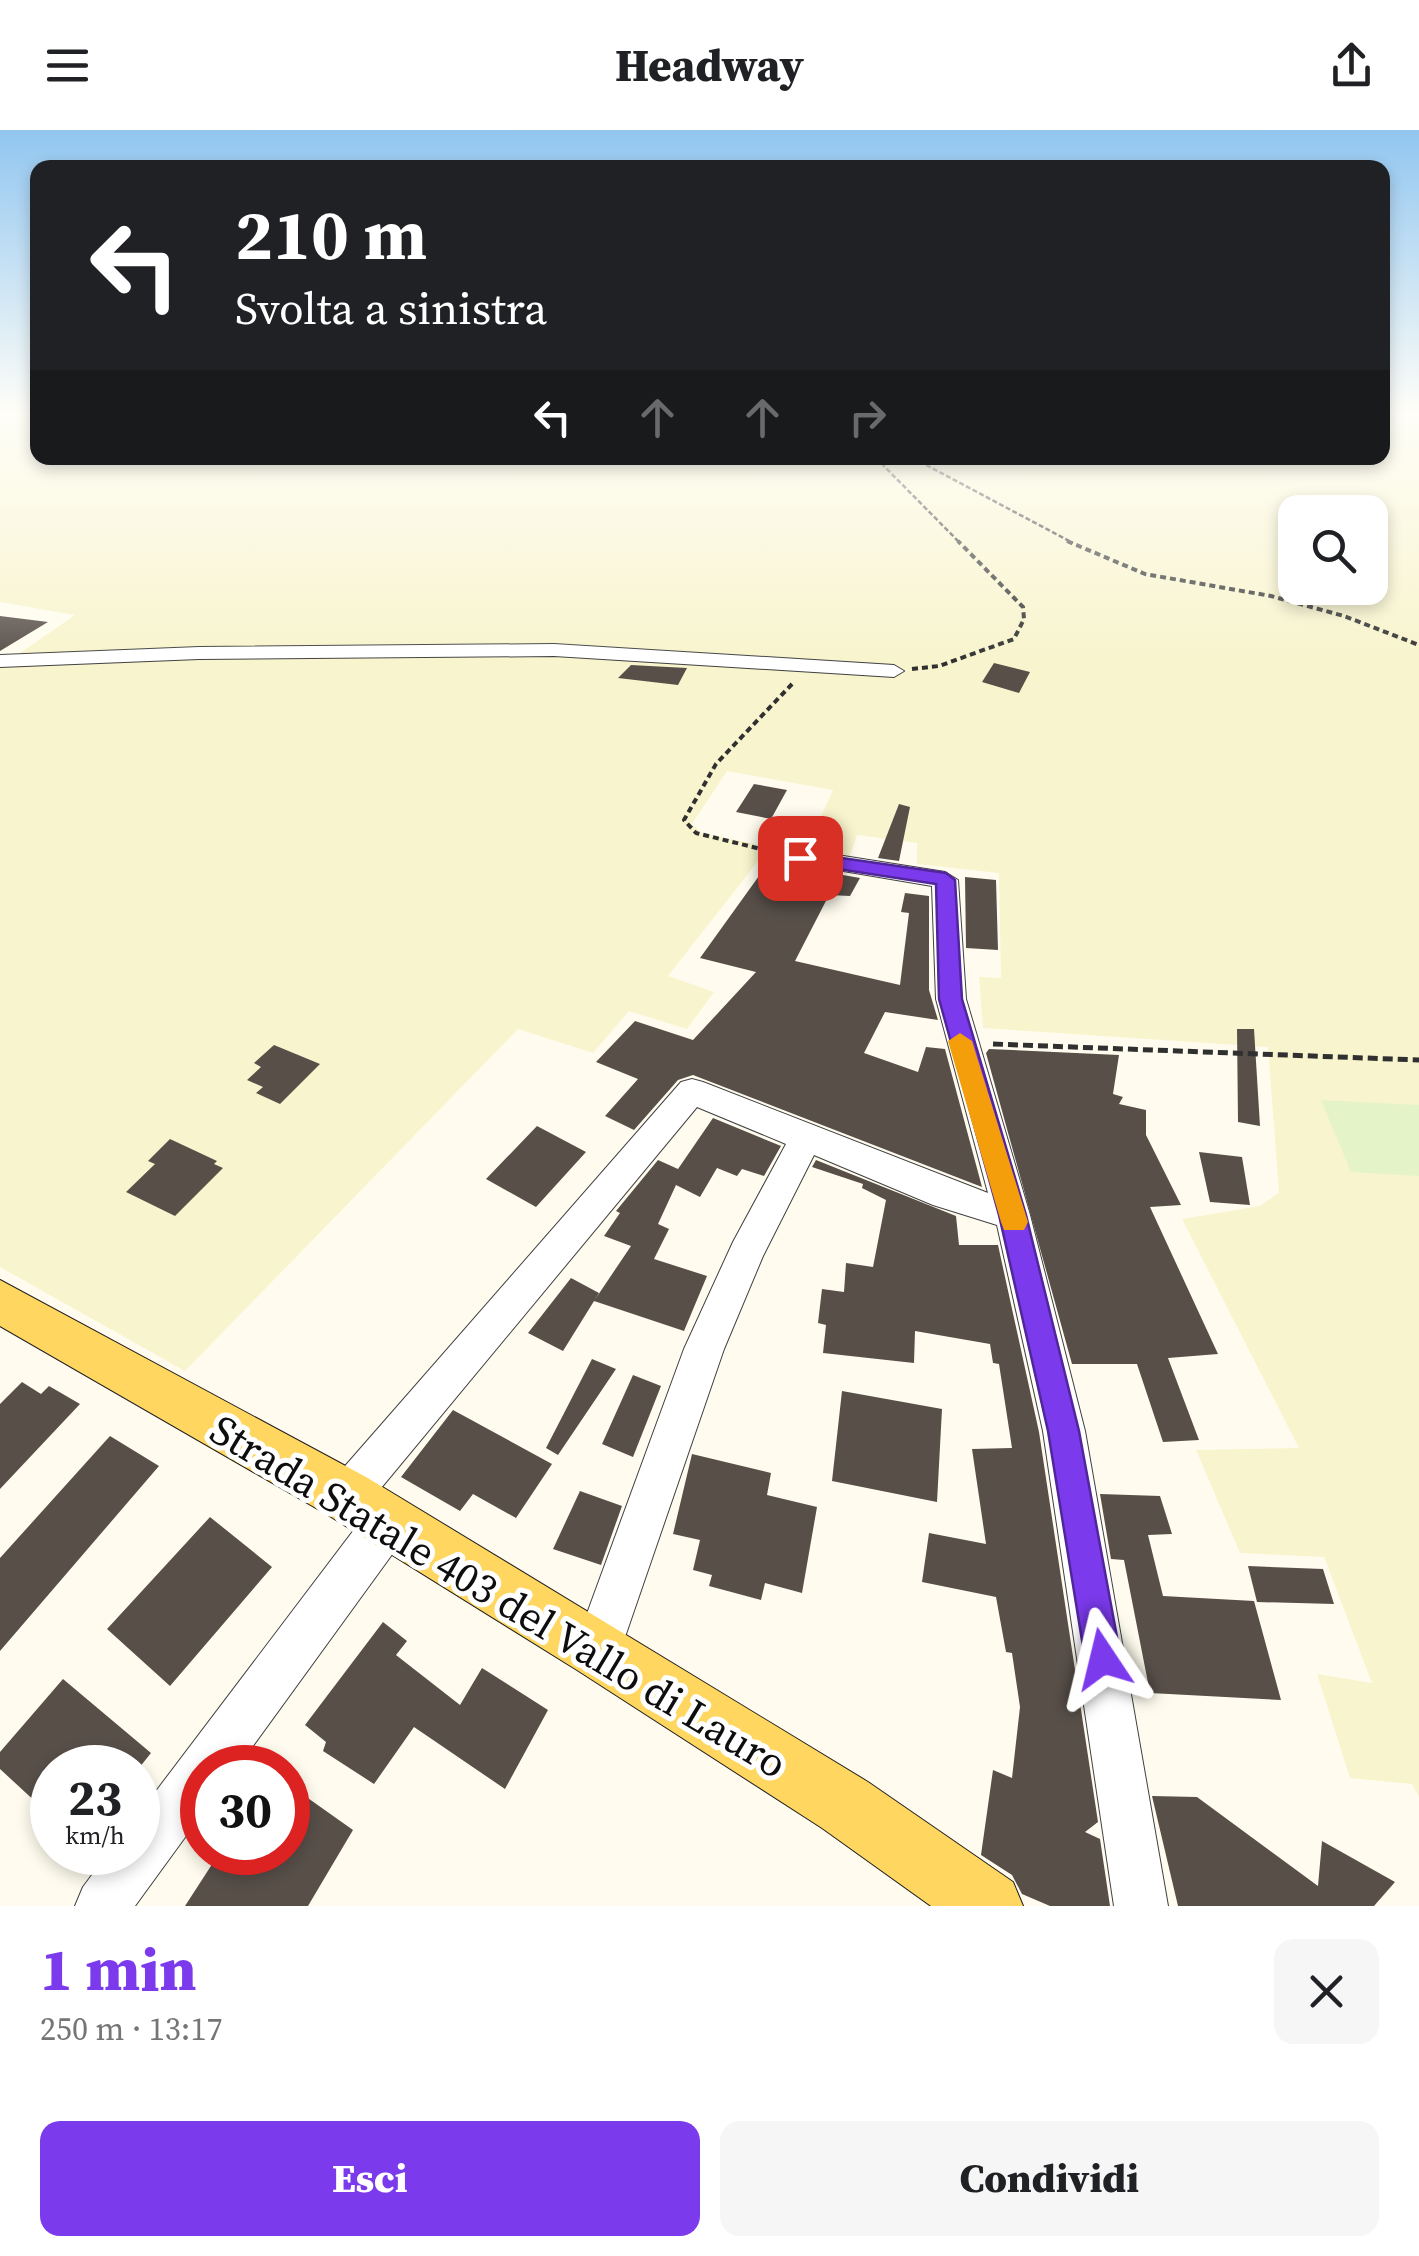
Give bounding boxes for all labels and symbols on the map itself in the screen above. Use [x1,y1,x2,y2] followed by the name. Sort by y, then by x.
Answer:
[758,816,843,901] pin
[200,1400,798,1792] street label: Strada Statale 403 del Vallo di Lauro
[1051,1607,1155,1711] position arrow
[180,1745,310,1875] speed limit sign: 30

